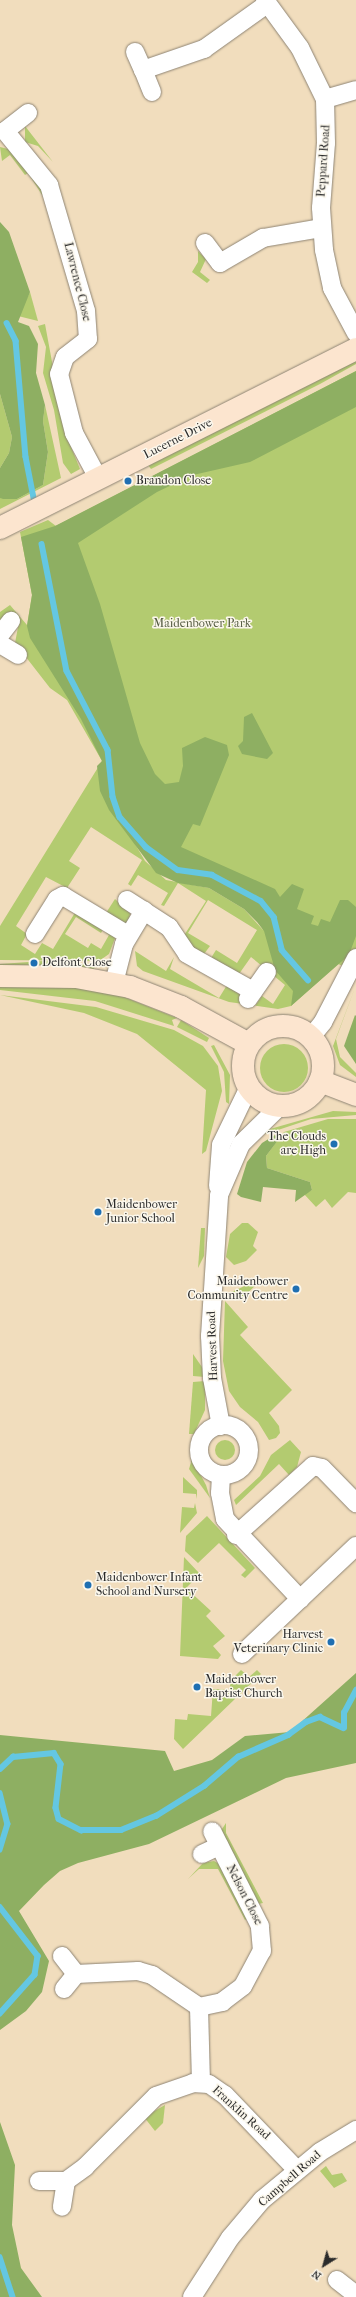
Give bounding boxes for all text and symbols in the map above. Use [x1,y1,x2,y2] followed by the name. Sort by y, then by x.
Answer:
[314,124,334,198] street label: Peppard Road
[60,241,94,323] street label: Lawrence Close
[141,416,215,462] street label: Lucerne Drive
[136,474,211,488] place label: Brandon Close
[123,476,133,486] marker: Brandon Close
[153,617,251,631] park label: Maidenbower Park
[42,956,112,970] place label: Delfont Close
[29,958,39,968] marker: Delfont Close
[267,1130,326,1158] place label: The Clouds are High
[329,1139,339,1149] marker: The Clouds are High
[106,1198,177,1226] place label: Maidenbower Junior School
[93,1207,103,1217] marker: Maidenbower Junior School
[187,1275,288,1303] place label: Maidenbower Community Centre
[291,1284,301,1294] marker: Maidenbower Community Centre
[205,1311,221,1381] street label: Harvest Road
[96,1571,202,1599] place label: Maidenbower Infant School and Nursery
[83,1580,93,1590] marker: Maidenbower Infant School and Nursery
[234,1628,323,1656] place label: Harvest Veterinary Clinic
[326,1637,336,1647] marker: Harvest Veterinary Clinic
[205,1673,282,1701] place label: Maidenbower Baptist Church
[192,1682,202,1692] marker: Maidenbower Baptist Church
[223,1862,265,1928] street label: Nelson Close
[209,2083,273,2143] street label: Franklin Road
[256,2148,324,2210] street label: Campbell Road
[304,2245,344,2285] north arrow
[309,2267,324,2283] text: N

